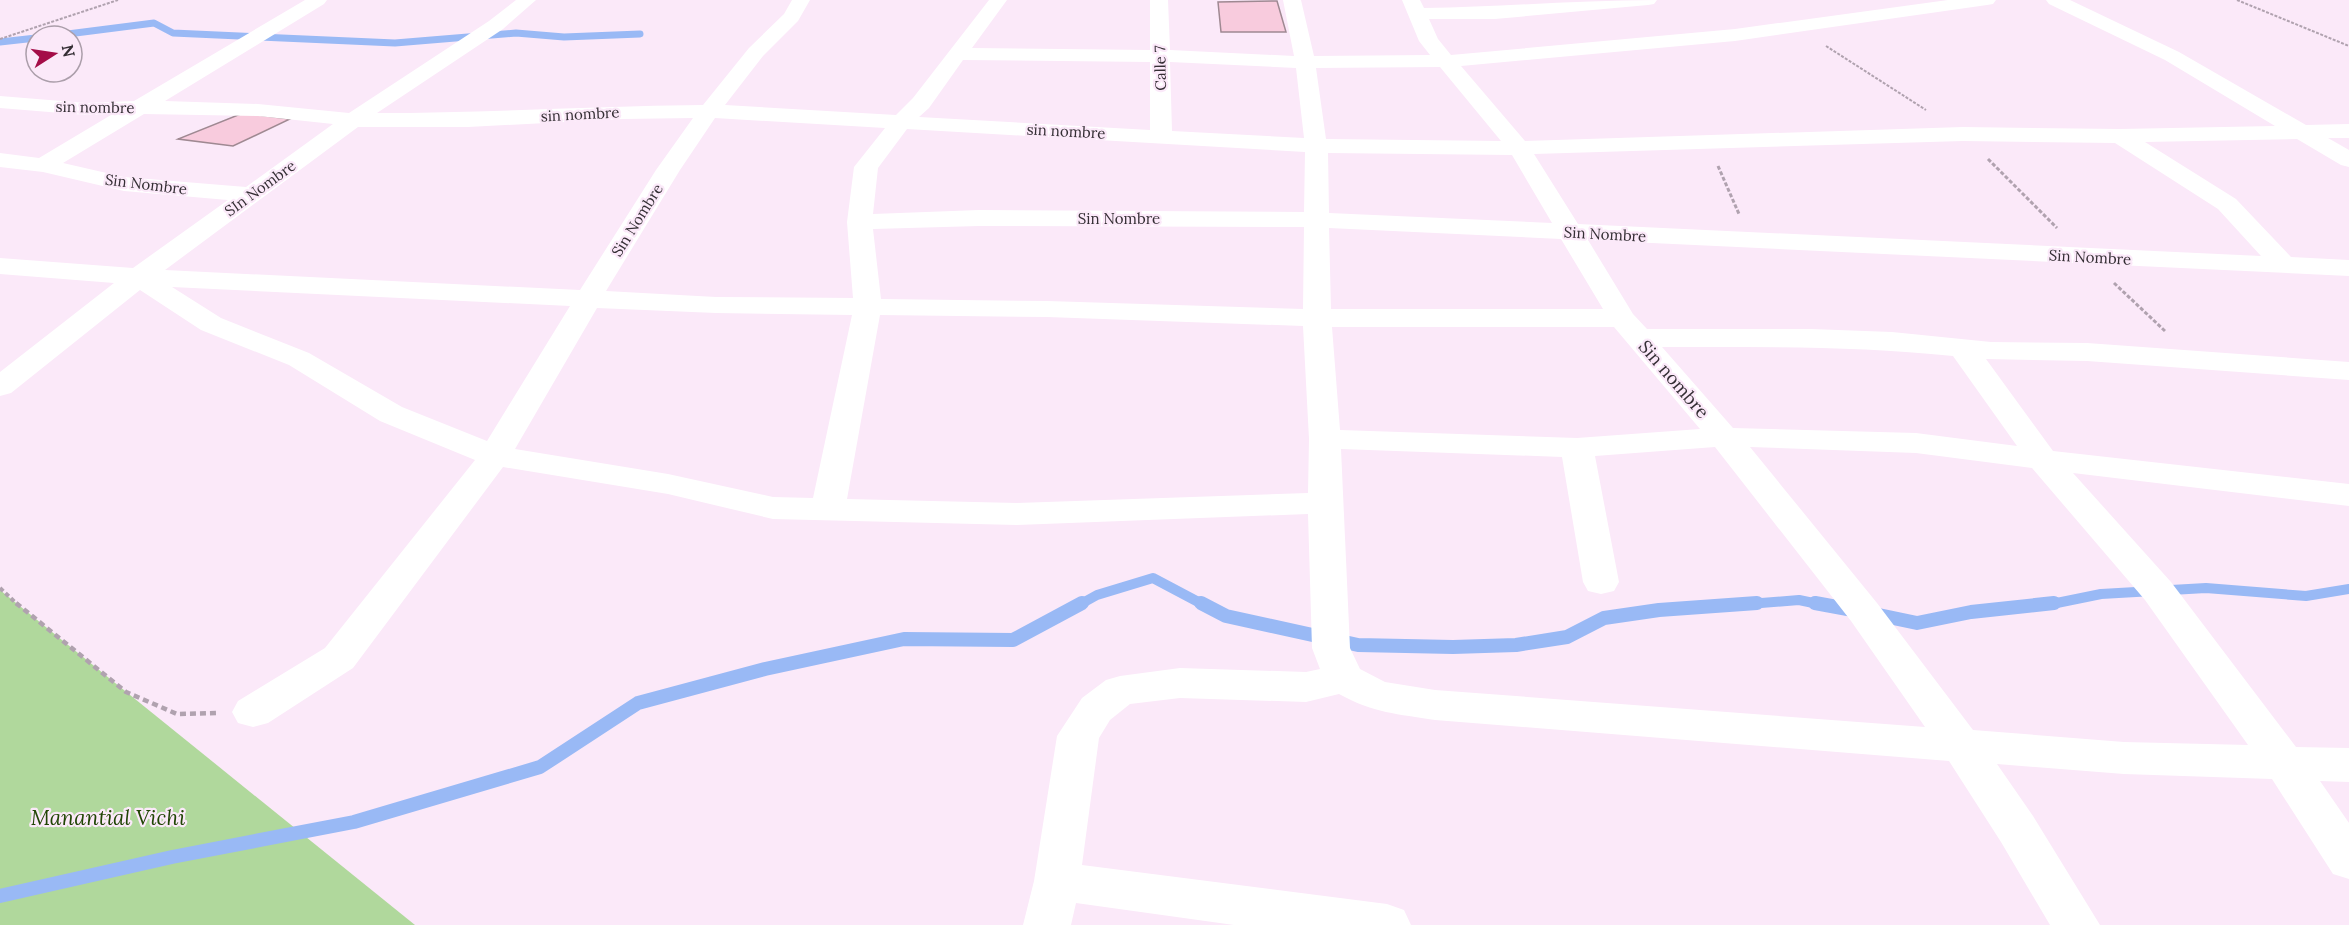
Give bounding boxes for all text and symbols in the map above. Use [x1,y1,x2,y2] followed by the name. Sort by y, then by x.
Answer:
[24,24,84,84] north arrow
[58,43,80,59] text: N
[1150,45,1170,91] street label: Calle 7
[55,97,135,117] street label: sin nombre
[540,102,620,126] street label: sin nombre
[1026,119,1106,143] street label: sin nombre
[221,156,299,220] street label: SIn Nombre
[104,170,188,198] street label: Sin Nombre
[607,180,667,260] street label: Sin Nombre
[1078,209,1160,228] street label: Sin Nombre
[1563,222,1647,246] street label: Sin Nombre
[2048,245,2132,269] street label: Sin Nombre
[1634,335,1714,423] street label: Sin nombre
[31,804,186,831] park label: Manantial Vichi

